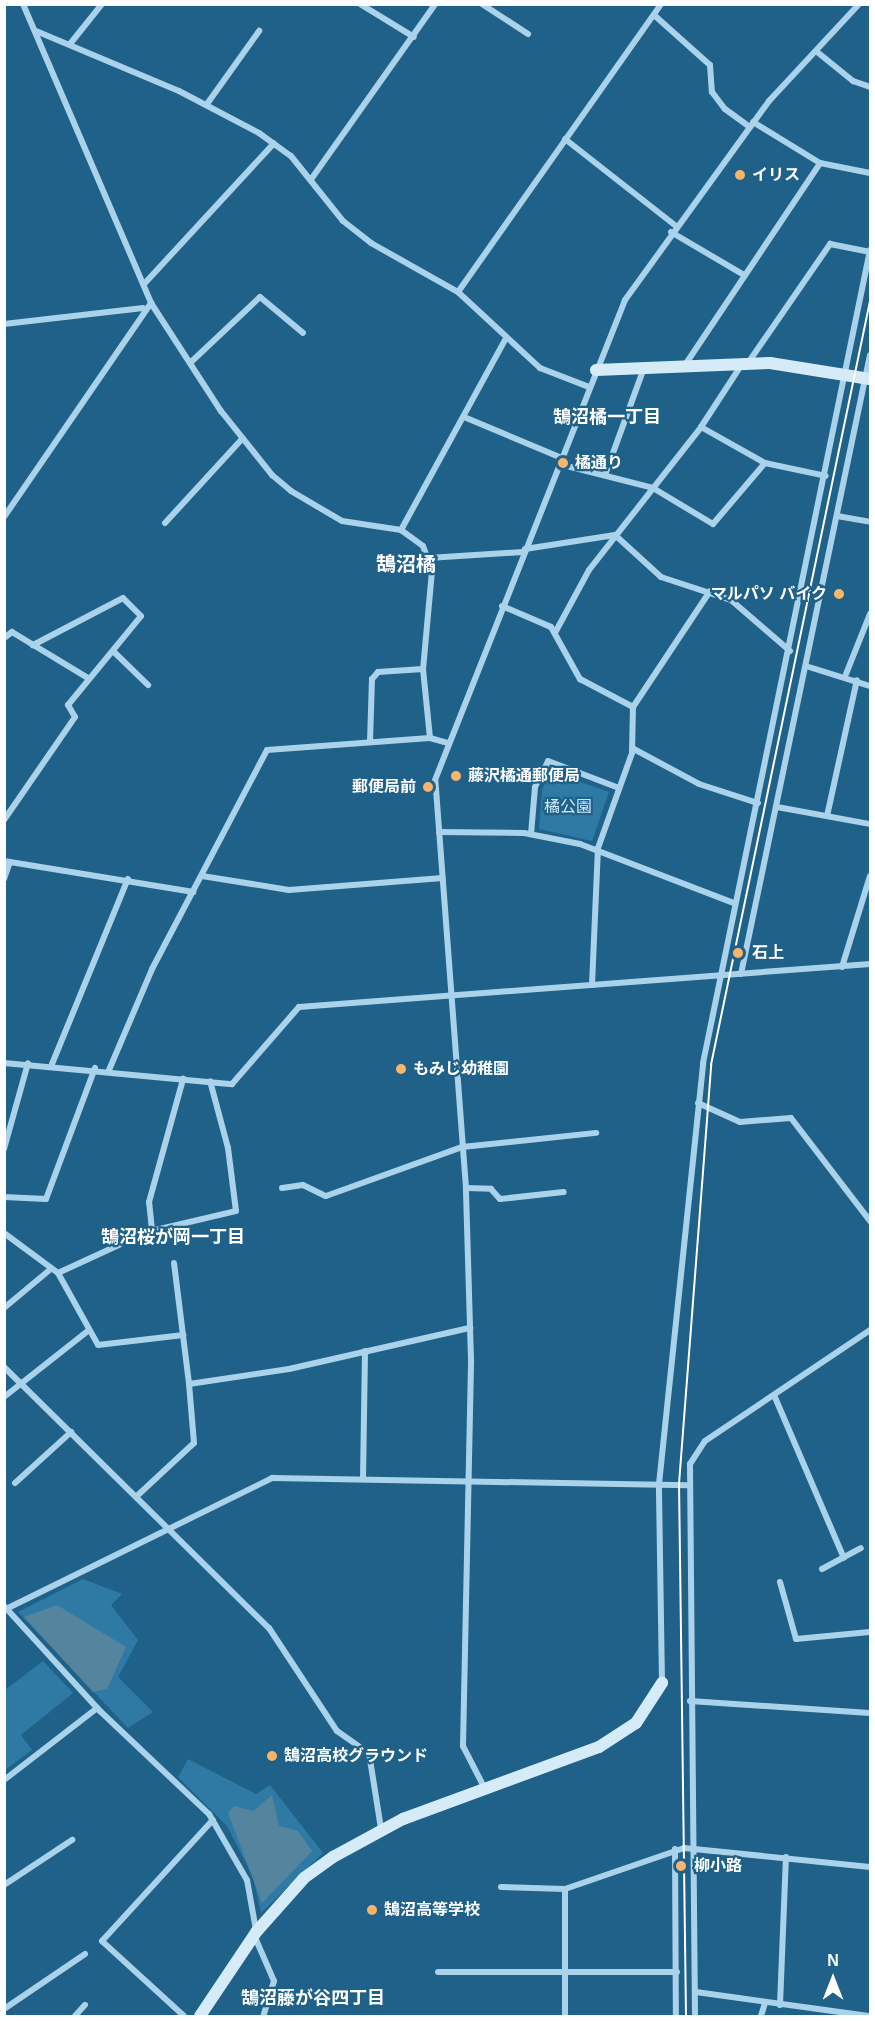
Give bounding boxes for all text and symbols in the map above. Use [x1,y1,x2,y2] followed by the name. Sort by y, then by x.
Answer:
[752,165,800,185] place label: イリス
[733,168,747,182] marker: イリス
[553,406,661,428] district label: 鵠沼橘一丁目
[575,453,623,473] place label: 橘通り
[556,456,570,470] marker: 橘通り
[376,552,436,576] district label: 鵠沼橘
[711,584,827,604] place label: マルパソ バイク
[832,587,846,601] marker: マルパソ バイク
[468,766,580,786] place label: 藤沢橘通郵便局
[449,769,463,783] marker: 藤沢橘通郵便局
[352,777,416,797] place label: 郵便局前
[421,780,435,794] marker: 郵便局前
[544,797,592,817] park label: 橘公園
[752,943,784,963] place label: 石上
[729,944,747,962] marker: 石上
[413,1059,509,1079] place label: もみじ幼稚園
[394,1062,408,1076] marker: もみじ幼稚園
[101,1226,245,1248] district label: 鵠沼桜が岡一丁目
[284,1746,428,1766] place label: 鵠沼高校グラウンド
[265,1749,279,1763] marker: 鵠沼高校グラウンド
[694,1856,742,1876] place label: 柳小路
[672,1857,690,1875] marker: 柳小路
[384,1900,480,1920] place label: 鵠沼高等学校
[365,1903,379,1917] marker: 鵠沼高等学校
[803,1949,863,2009] north arrow
[827,1952,839,1969] text: N
[241,1987,385,2009] district label: 鵠沼藤が谷四丁目

